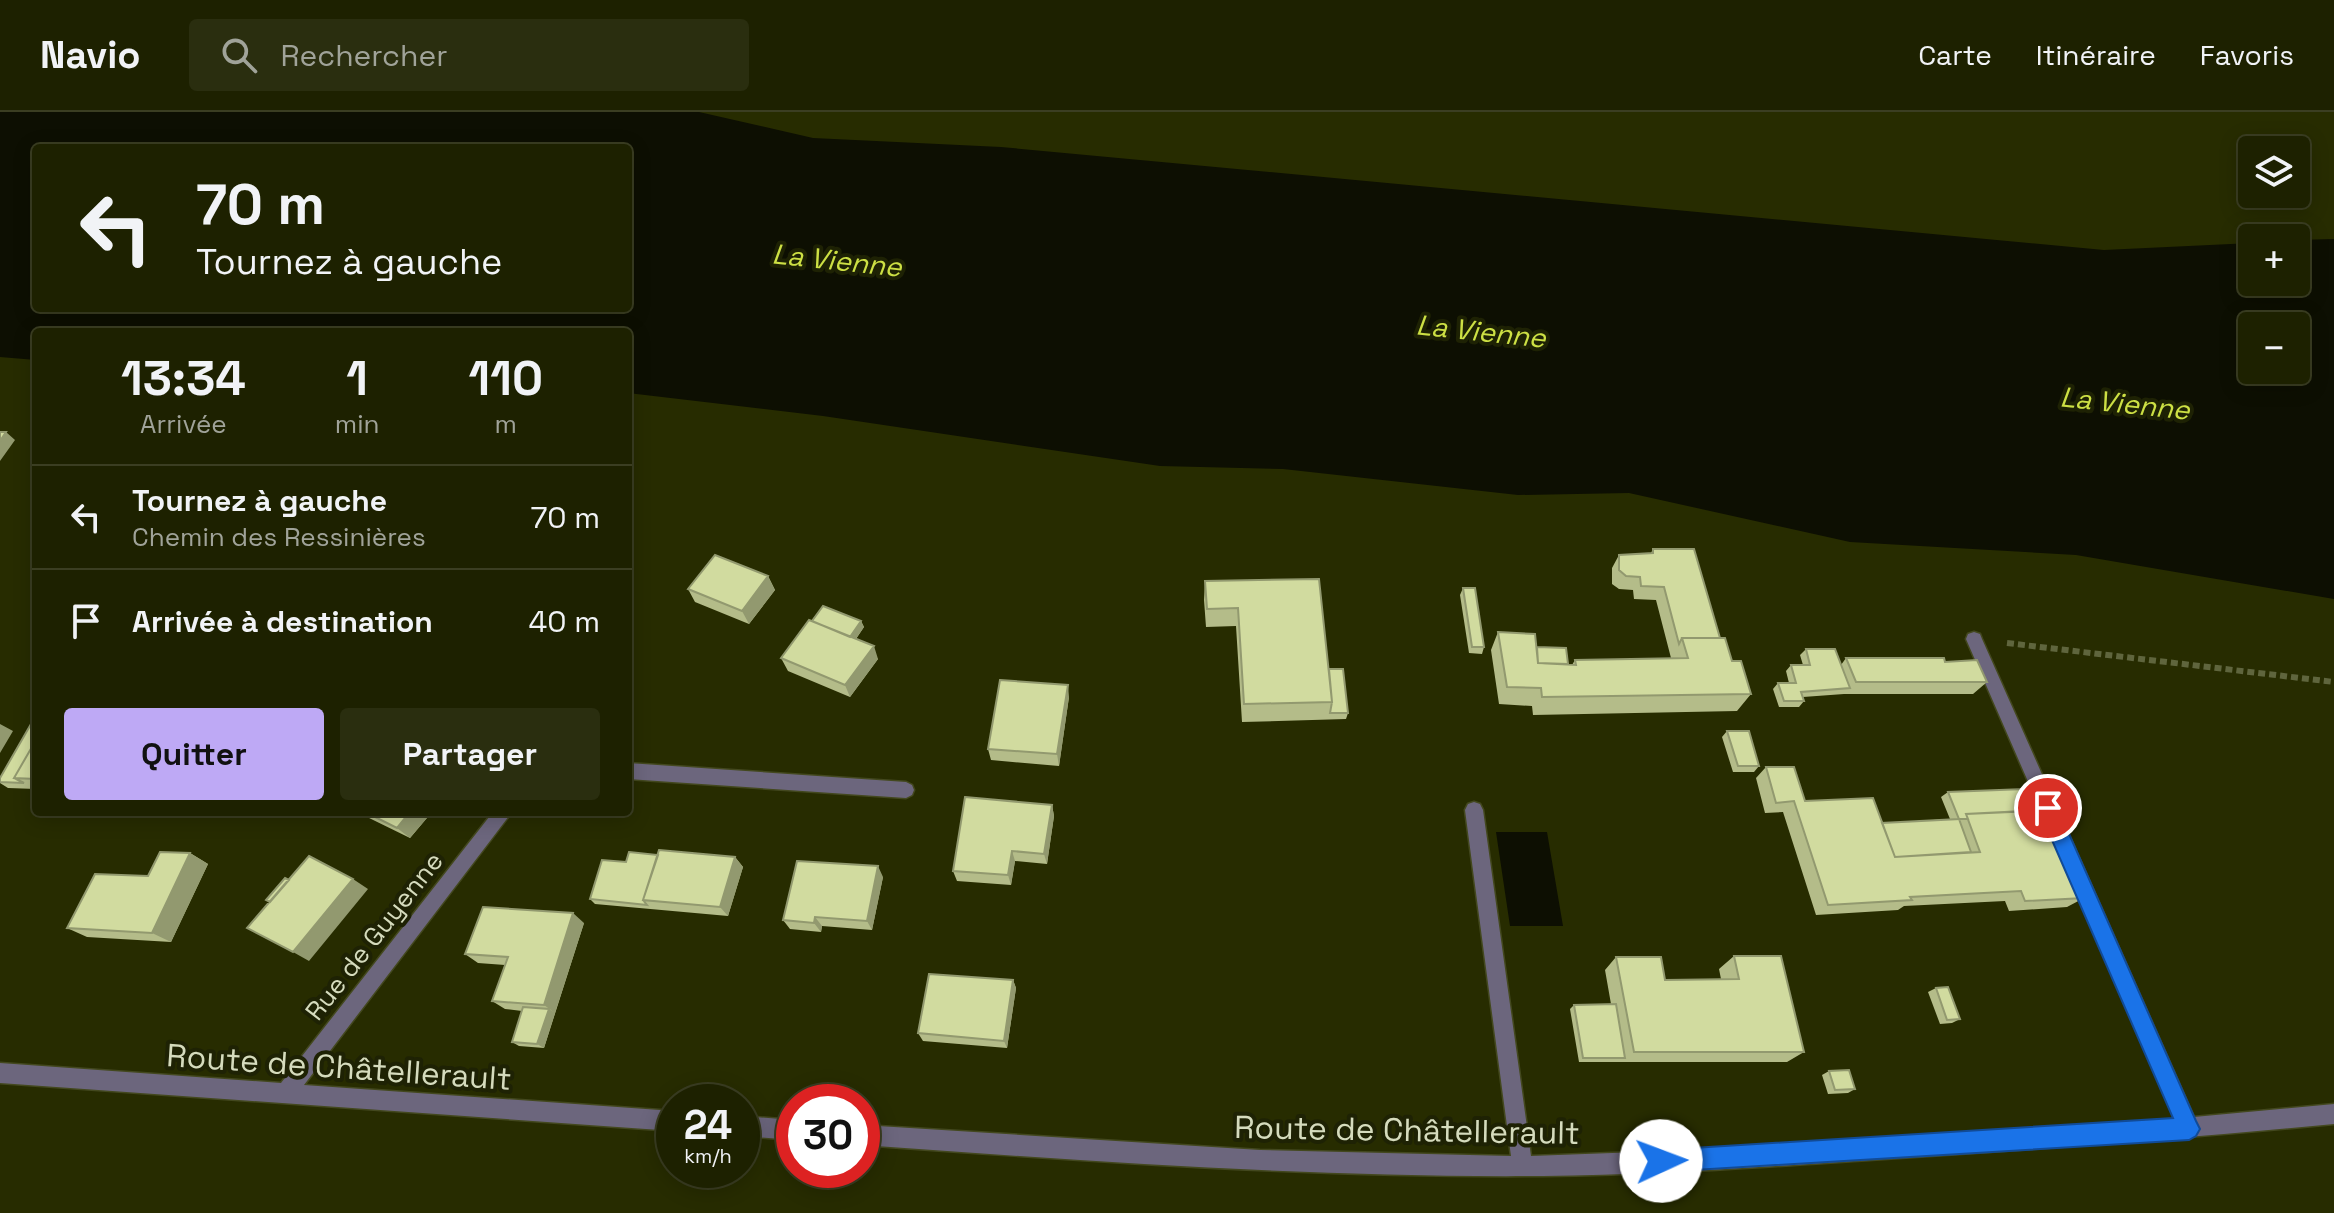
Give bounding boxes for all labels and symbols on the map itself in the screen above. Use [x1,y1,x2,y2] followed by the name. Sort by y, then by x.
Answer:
[771,235,905,285] water label: La Vienne
[1415,306,1549,356] water label: La Vienne
[2059,378,2193,428] water label: La Vienne
[2014,774,2082,842] pin
[298,845,450,1027] street label: Rue de Guyenne
[165,1035,513,1099] street label: Route de Châtellerault
[776,1084,880,1188] speed limit sign: 30
[1234,1107,1580,1153] street label: Route de Châtellerault
[1619,1119,1703,1203] position arrow

